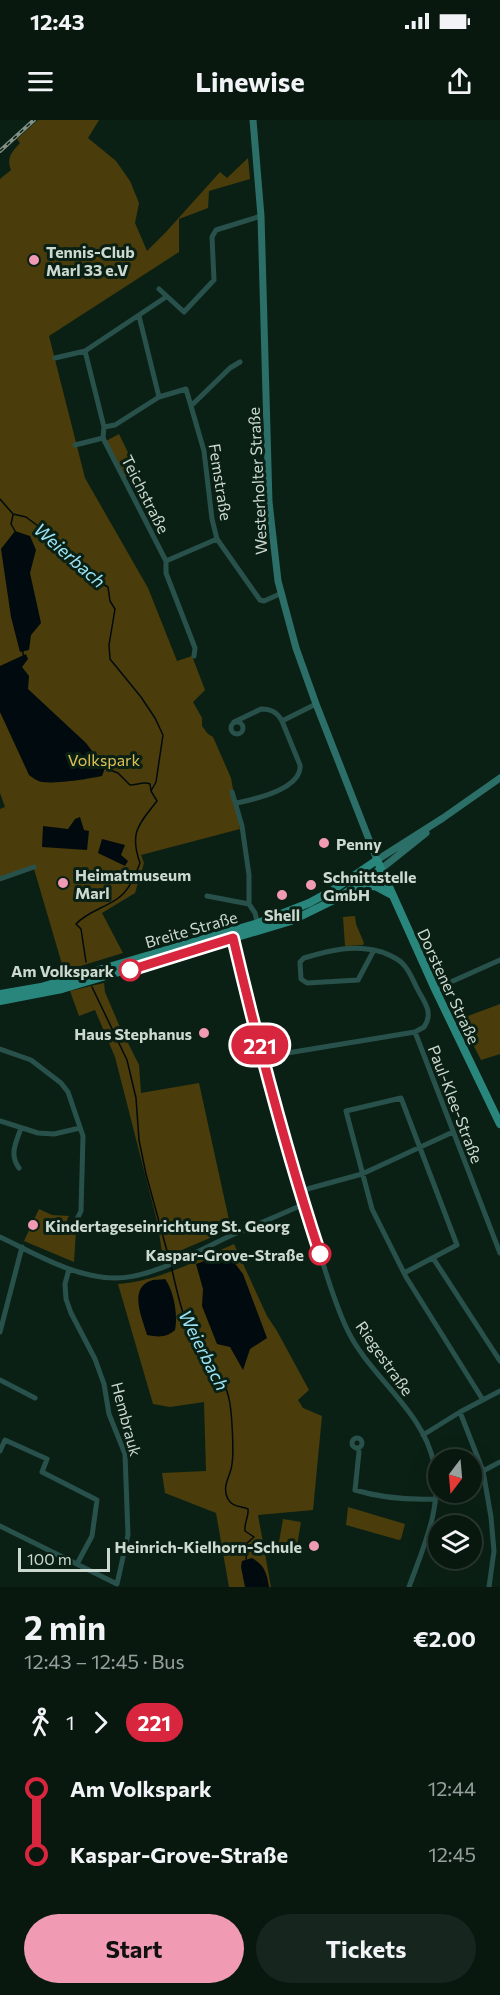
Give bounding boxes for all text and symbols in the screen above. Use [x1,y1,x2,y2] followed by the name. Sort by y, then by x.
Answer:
[30,8,85,35] text: 12:43
[24,65,57,98] icon: menu
[195,65,305,98] text: Linewise
[443,65,476,98] icon: share
[46,242,135,279] place label: Tennis-Club Marl 33 e.V
[27,253,41,267] marker: Tennis-Club Marl 33 e.V
[244,407,270,555] street label: Westerholter Straße
[206,442,236,522] street label: Femstraße
[118,452,174,536] street label: Teichstraße
[30,518,110,592] water label: Weierbach
[68,750,140,769] park label: Volkspark
[336,834,382,853] place label: Penny
[317,836,331,850] marker: Penny
[75,865,191,902] place label: Heimatmuseum Marl
[323,867,416,904] place label: Schnittstelle GmbH
[56,876,70,890] marker: Heimatmuseum Marl
[304,878,318,892] marker: Schnittstelle GmbH
[275,888,289,902] marker: Shell
[264,905,300,924] place label: Shell
[142,907,240,951] street label: Breite Straße
[414,925,484,1047] street label: Dorstener Straße
[119,959,141,981] marker: Am Volkspark
[11,961,115,980] place label: Am Volkspark
[74,1024,192,1043] place label: Haus Stephanus
[197,1026,211,1040] marker: Haus Stephanus
[226,1026,294,1064] line badge: 221
[243,1033,277,1058] text: 221
[425,1042,487,1166] street label: Paul-Klee-Straße
[45,1216,290,1235] place label: Kindertageseinrichtung St. Georg
[26,1218,40,1232] marker: Kindertageseinrichtung St. Georg
[309,1243,331,1265] marker: Kaspar-Grove-Straße
[145,1245,304,1264] place label: Kaspar-Grove-Straße
[174,1306,234,1394] water label: Weierbach
[352,1317,418,1399] street label: Riegestraße
[108,1380,146,1459] street label: Hembrauk
[428,1449,482,1503] north arrow
[428,1449,482,1569] map controls
[428,1515,482,1569] button: layers
[115,1537,302,1556] place label: Heinrich-Kielhorn-Schule
[307,1539,321,1553] marker: Heinrich-Kielhorn-Schule
[18,1545,110,1572] scale bar
[27,1549,72,1568] text: 100 m
[24,1606,106,1647] text: 2 min
[413,1625,476,1652] text: €2.00
[24,1649,185,1673] text: 12:43 – 12:45 · Bus
[24,1706,57,1739] icon: walk
[84,1706,117,1739] icon: forward
[66,1710,75,1734] text: 1
[138,1710,171,1735] text: 221
[70,1775,212,1802] text: Am Volkspark
[428,1776,476,1800] text: 12:44
[70,1841,288,1868] text: Kaspar-Grove-Straße
[428,1842,476,1866] text: 12:45
[24,1914,244,1983] button: Start
[256,1914,476,1983] button: Tickets

